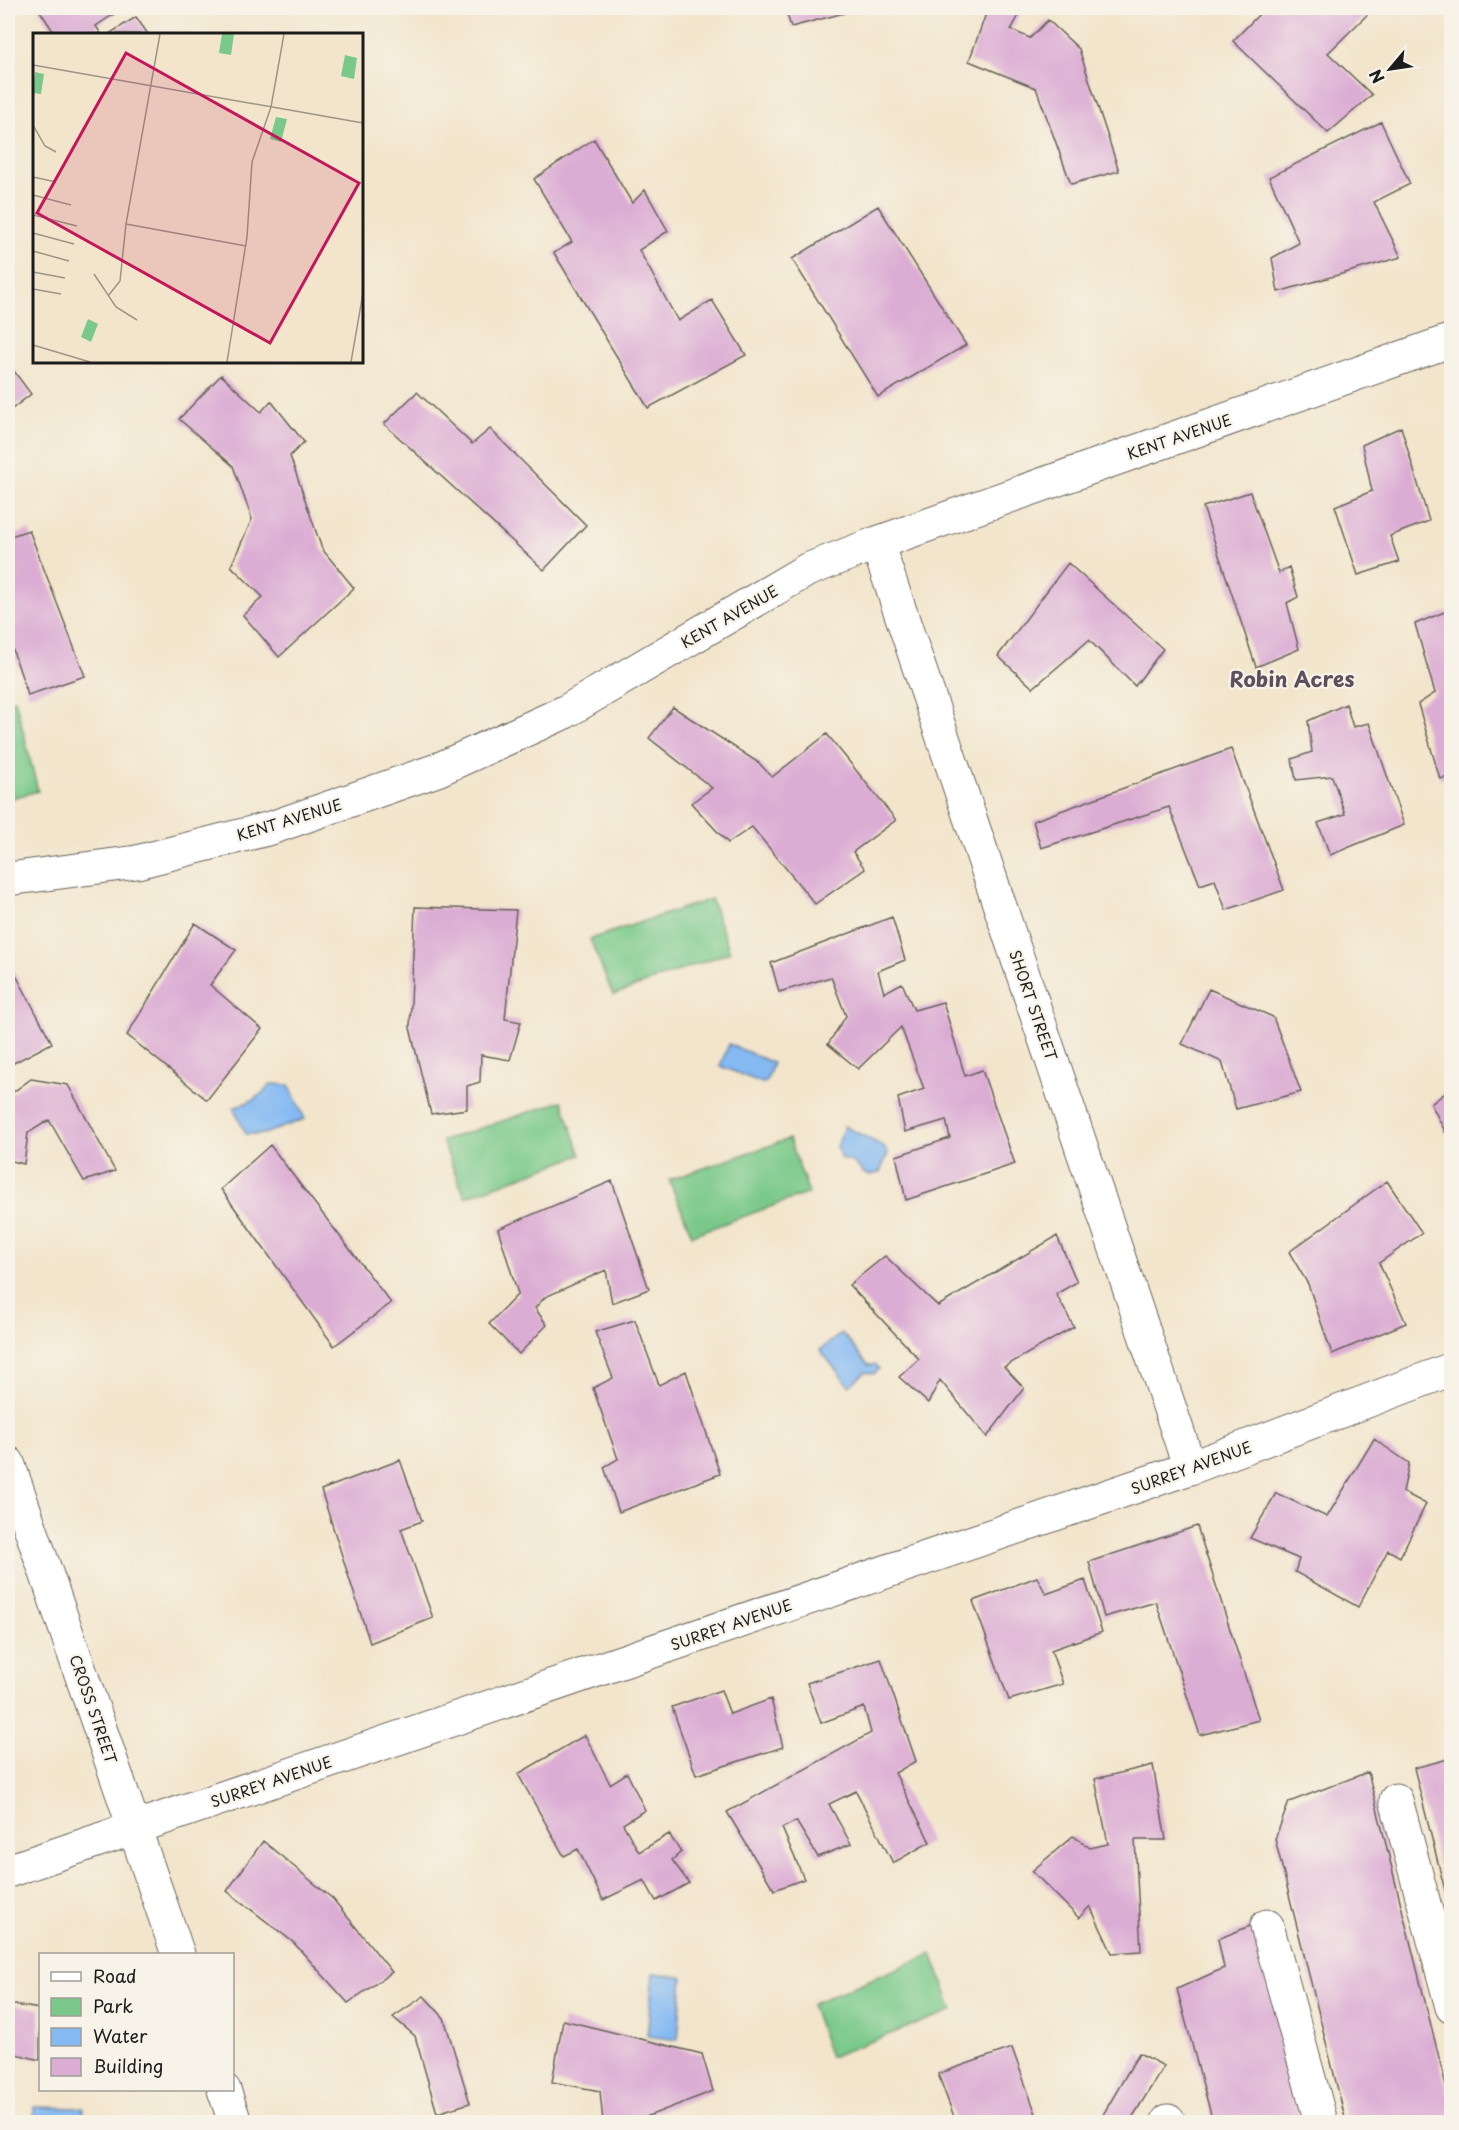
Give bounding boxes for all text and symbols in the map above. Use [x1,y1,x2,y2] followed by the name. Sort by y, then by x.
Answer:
[33,33,363,363] inset map
[1360,39,1420,99] north arrow
[1362,65,1390,88] text: N
[1124,407,1234,465] street label: KENT AVENUE
[676,579,782,653] street label: KENT AVENUE
[1230,662,1354,694] district label: Robin Acres
[233,792,345,846] street label: KENT AVENUE
[1004,947,1064,1064] street label: SHORT STREET
[1127,1434,1255,1500] street label: SURREY AVENUE
[667,1592,795,1656] street label: SURREY AVENUE
[65,1651,124,1767] street label: CROSS STREET
[207,1749,335,1813] street label: SURREY AVENUE
[39,1953,234,2091] legend
[93,1962,137,1989] text: Road
[93,1992,133,2019] text: Park
[93,2022,148,2049] text: Water
[93,2052,163,2079] text: Building

